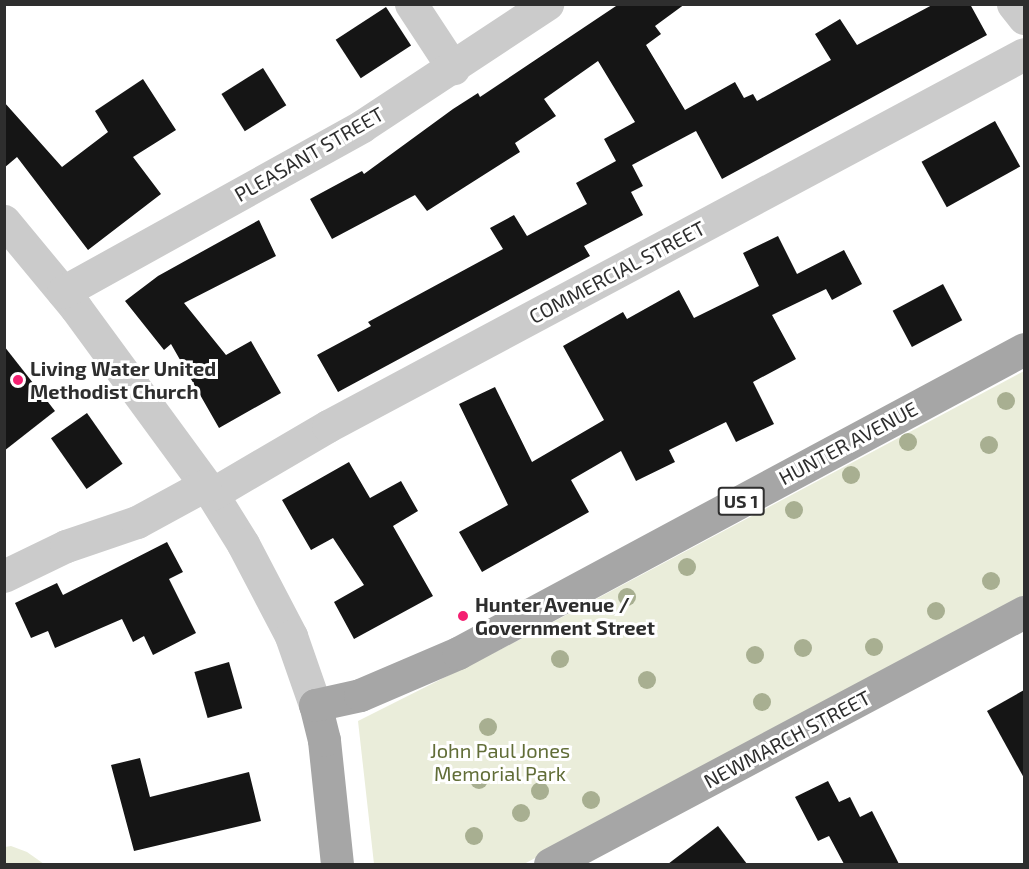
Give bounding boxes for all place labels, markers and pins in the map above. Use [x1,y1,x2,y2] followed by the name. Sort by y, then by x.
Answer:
[30,356,217,403] place label: Living Water United Methodist Church
[11,373,25,387] marker: Living Water United Methodist Church
[475,592,655,639] place label: Hunter Avenue / Government Street
[456,609,470,623] marker: Hunter Avenue / Government Street

